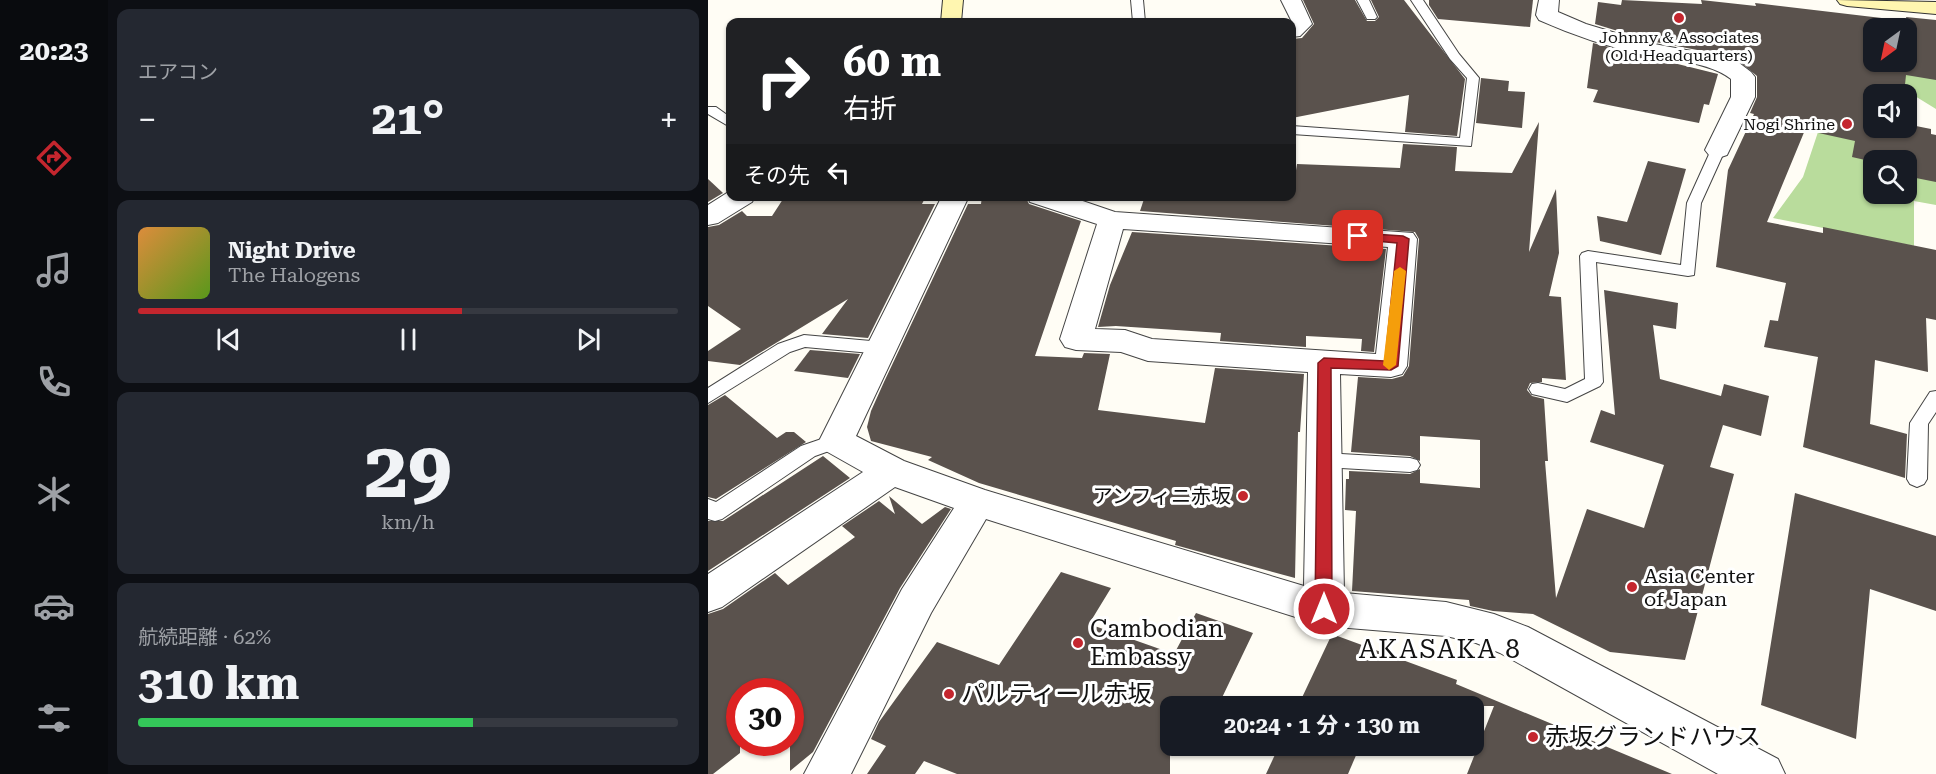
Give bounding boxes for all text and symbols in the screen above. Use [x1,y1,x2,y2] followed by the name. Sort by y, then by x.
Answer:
[1672,11,1686,25] marker: Johnny & Associates (Old Headquarters)
[1863,18,1917,72] north arrow
[1863,18,1917,204] map controls
[1599,28,1759,65] place label: Johnny & Associates (Old Headquarters)
[20,35,88,67] text: 20:23
[843,37,941,86] text: 60 m
[744,42,822,120] icon: right
[138,60,218,84] text: エアコン
[1863,84,1917,138] button: sound
[372,92,444,145] text: 21°
[843,93,897,125] text: 右折
[138,100,156,139] text: −
[660,100,678,139] text: +
[1743,115,1835,134] place label: Nogi Shrine
[1840,117,1854,131] marker: Nogi Shrine
[33,137,75,179] icon: directions
[1863,150,1917,204] button: search
[822,156,855,189] icon: left
[744,163,810,188] text: その先
[1332,210,1383,261] pin
[1341,219,1374,252] icon: arrive
[228,238,356,263] text: Night Drive
[33,249,75,291] icon: music
[228,263,360,287] text: The Halogens
[212,323,245,356] icon: previous
[392,323,425,356] icon: pause
[572,323,605,356] icon: next
[33,361,75,403] icon: phone
[364,425,452,516] text: 29
[33,473,75,515] icon: climate
[1093,484,1231,508] place label: アンフィニ赤坂
[1236,489,1250,503] marker: アンフィニ赤坂
[381,510,435,534] text: km/h
[1644,564,1755,611] place label: Asia Center of Japan
[1292,577,1356,641] position arrow
[1625,580,1639,594] marker: Asia Center of Japan
[33,585,75,627] icon: car
[1090,615,1224,671] place label: Cambodian Embassy
[138,625,271,649] text: 航続距離 · 62%
[1359,634,1521,664] district label: AKASAKA 8
[1071,636,1085,650] marker: Cambodian Embassy
[138,657,299,710] text: 310 km
[726,678,804,756] speed limit sign: 30
[961,680,1152,708] place label: パルティール赤坂
[942,687,956,701] marker: パルティール赤坂
[33,697,75,739] icon: filters
[1224,713,1420,738] text: 20:24 · 1 分 · 130 m
[1545,723,1761,751] place label: 赤坂グランドハウス
[1526,730,1540,744] marker: 赤坂グランドハウス

